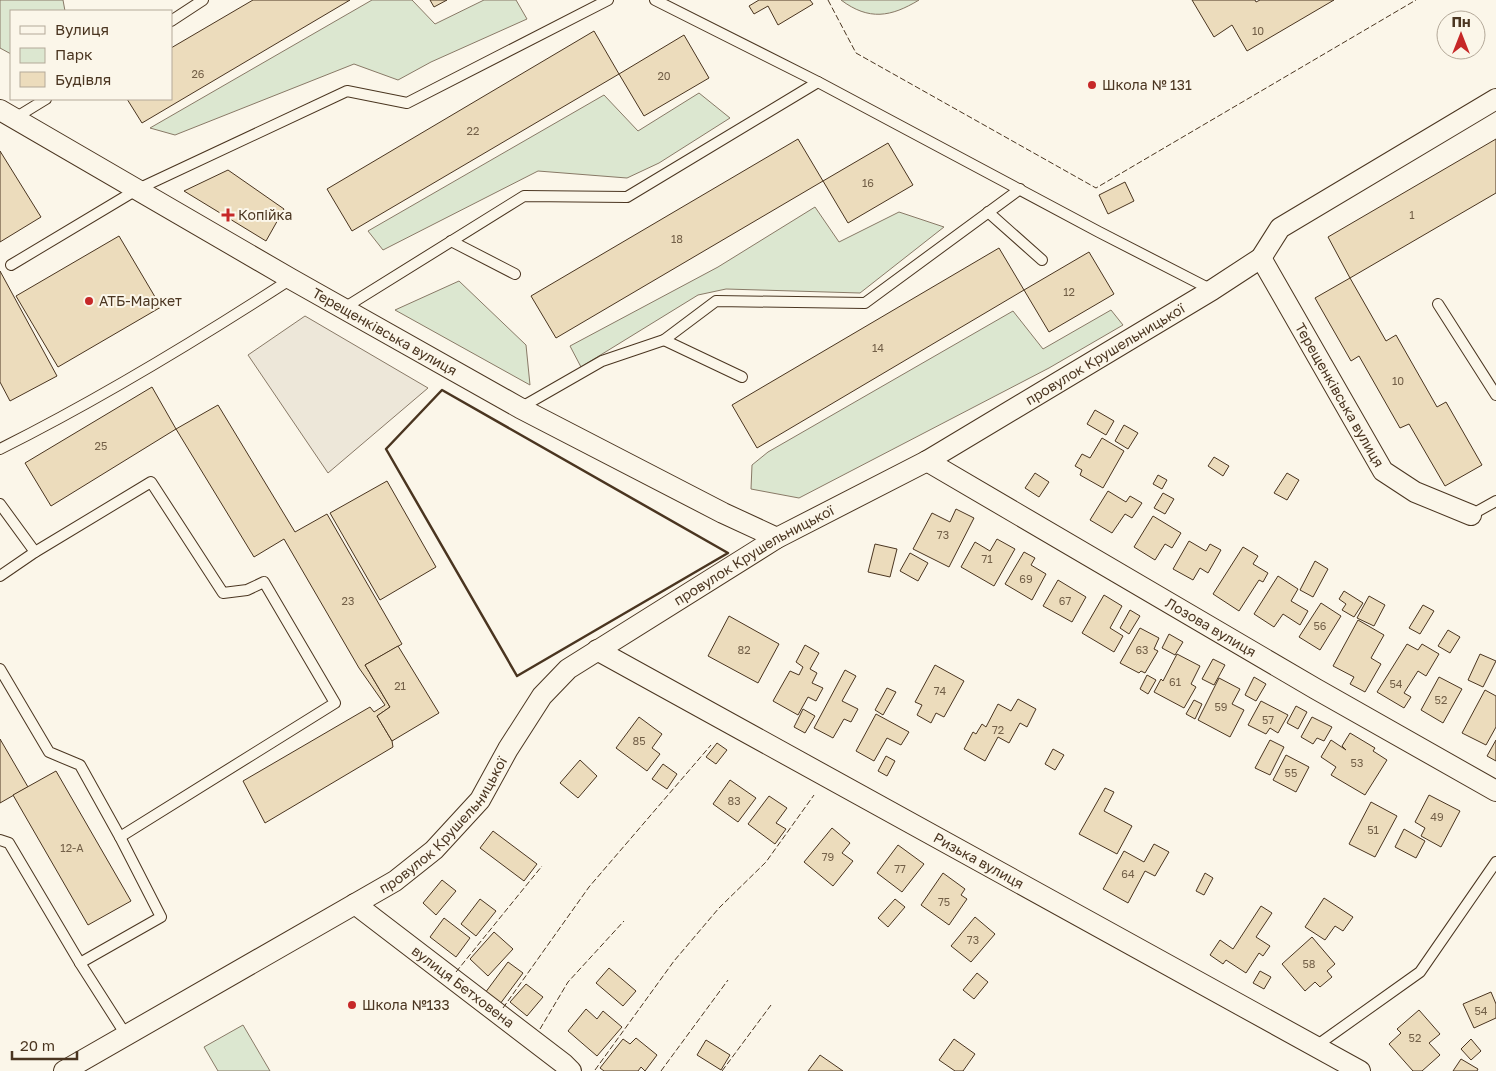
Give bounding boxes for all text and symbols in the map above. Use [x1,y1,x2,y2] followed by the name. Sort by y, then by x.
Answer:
[10,10,172,100] legend
[1436,10,1486,60] north arrow
[1451,13,1471,30] text: Пн
[55,20,109,38] text: Вулиця
[1252,24,1264,37] house number: 10
[55,45,93,63] text: Парк
[191,67,205,80] house number: 26
[657,69,671,82] house number: 20
[55,70,111,88] text: Будівля
[1102,76,1192,93] place label: Школа № 131
[1086,79,1098,91] marker: Школа № 131
[467,124,479,137] house number: 22
[862,176,874,189] house number: 16
[238,206,292,223] place label: Копійка
[1409,208,1415,221] house number: 1
[222,209,234,221] marker: Копійка
[671,232,683,245] house number: 18
[309,284,460,379] street label: Терещенківська вулиця
[1063,285,1075,298] house number: 12
[99,292,182,309] place label: АТБ-Маркет
[83,295,95,307] marker: АТБ-Маркет
[1022,299,1189,408] street label: провулок Крушельницької
[1292,320,1388,470] street label: Терещенківська вулиця
[872,341,884,354] house number: 14
[1392,374,1404,387] house number: 10
[95,439,107,452] house number: 25
[670,501,838,609] street label: провулок Крушельницької
[937,528,949,541] house number: 73
[981,552,993,565] house number: 71
[1019,572,1033,585] house number: 69
[342,594,354,607] house number: 23
[1059,594,1071,607] house number: 67
[1163,594,1260,660] street label: Лозова вулиця
[1313,619,1327,632] house number: 56
[737,643,751,656] house number: 82
[1135,643,1149,656] house number: 63
[1169,675,1181,688] house number: 61
[1389,677,1403,690] house number: 54
[394,679,406,692] house number: 21
[934,684,947,697] house number: 74
[1435,693,1447,706] house number: 52
[1214,700,1228,713] house number: 59
[1262,713,1274,726] house number: 57
[992,723,1004,736] house number: 72
[632,734,646,747] house number: 85
[376,753,511,896] street label: провулок Крушельницької
[1351,756,1363,769] house number: 53
[1285,766,1297,779] house number: 55
[727,794,741,807] house number: 83
[1430,810,1444,823] house number: 49
[1367,823,1379,836] house number: 51
[931,828,1027,892] street label: Ризька вулиця
[60,841,84,854] house number: 12-А
[822,850,834,863] house number: 79
[894,862,906,875] house number: 77
[1121,867,1135,880] house number: 64
[938,895,950,908] house number: 75
[967,933,979,946] house number: 73
[409,942,518,1031] street label: вулиця Бетховена
[1302,957,1316,970] house number: 58
[362,996,450,1013] place label: Школа №133
[346,999,358,1011] marker: Школа №133
[1474,1004,1488,1017] house number: 54
[12,1028,78,1060] scale bar
[1409,1031,1421,1044] house number: 52
[20,1036,55,1054] text: 20 m

